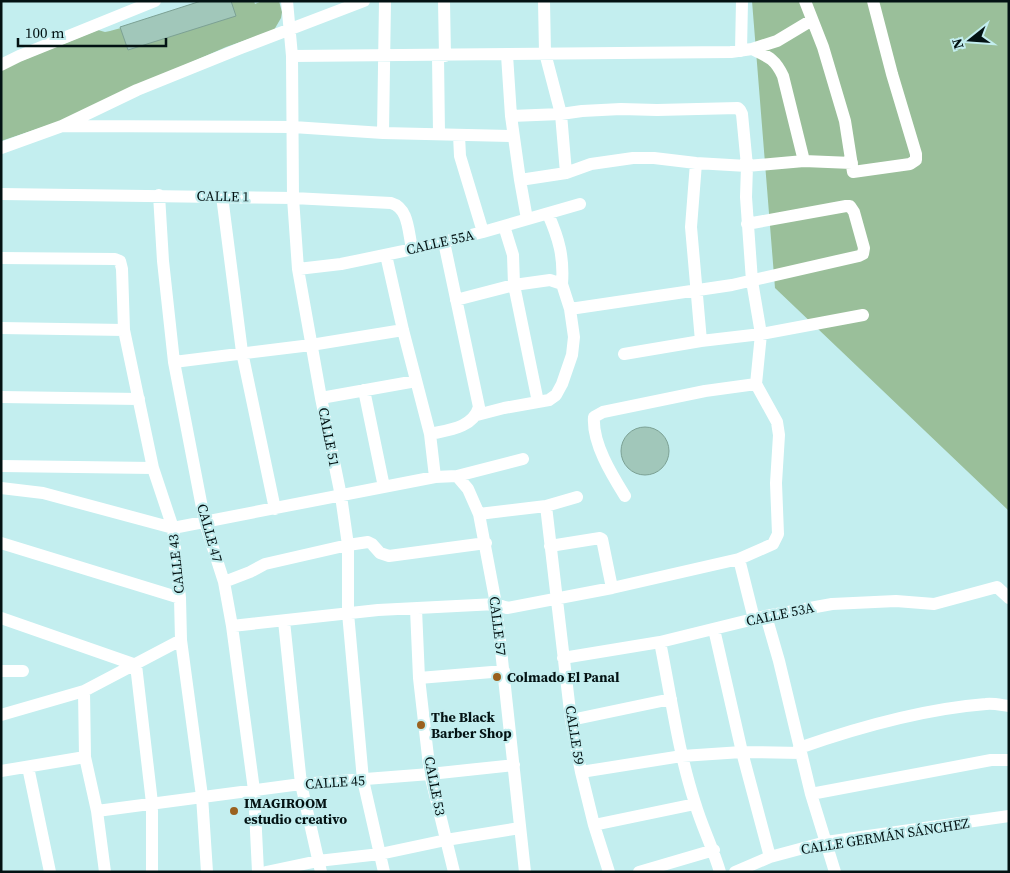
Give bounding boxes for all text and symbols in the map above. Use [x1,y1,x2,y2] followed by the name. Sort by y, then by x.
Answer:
[18,15,165,47] scale bar
[945,15,995,65] north arrow
[25,22,65,43] text: 100 m
[947,36,969,52] text: N
[196,186,250,206] street label: CALLE 1
[404,224,477,260] street label: CALLE 55A
[313,406,345,468] street label: CALLE 51
[192,501,228,565] street label: CALLE 47
[163,533,189,595] street label: CALLE 43
[484,595,512,657] street label: CALLE 57
[744,597,817,631] street label: CALLE 53A
[507,667,620,687] place label: Colmado El Panal
[491,671,503,683] marker: Colmado El Panal
[560,704,590,766] street label: CALLE 59
[431,707,512,743] place label: The Black Barber Shop
[415,719,427,731] marker: The Black Barber Shop
[419,755,451,817] street label: CALLE 53
[304,770,366,794] street label: CALLE 45
[244,793,347,829] place label: IMAGIROOM estudio creativo
[228,805,240,817] marker: IMAGIROOM estudio creativo
[799,813,971,859] street label: CALLE GERMÁN SÁNCHEZ

